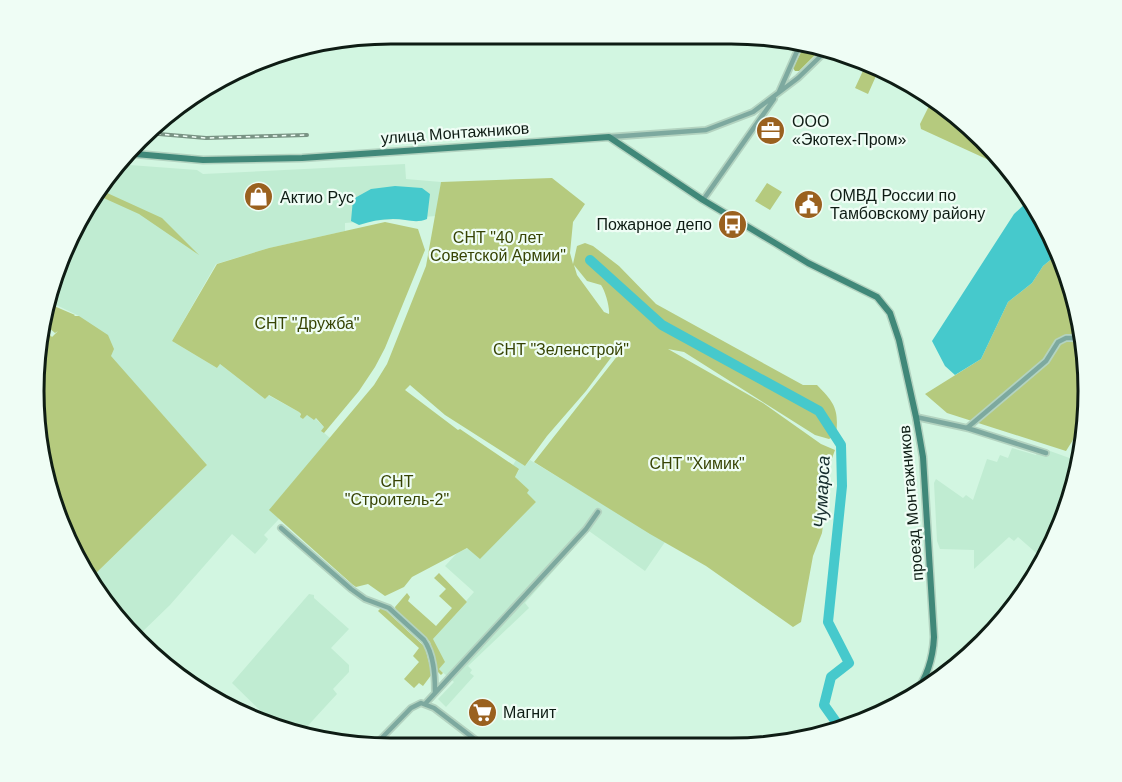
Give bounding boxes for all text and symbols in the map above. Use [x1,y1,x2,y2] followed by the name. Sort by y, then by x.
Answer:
[792,113,906,148] place label: ООО «Экотех-Пром»
[755,114,787,146] office icon: ООО «Экотех-Пром»
[380,119,530,147] street label: улица Монтажников
[243,181,275,213] shop icon: Актио Рус
[830,187,985,222] place label: ОМВД России по Тамбовскому району
[793,188,825,220] public building icon: ОМВД России по Тамбовскому району
[280,189,354,206] place label: Актио Рус
[717,208,749,240] bus stop icon: Пожарное депо
[596,216,712,233] place label: Пожарное депо
[430,229,566,264] park label: СНТ "40 лет Советской Армии"
[255,315,360,332] park label: СНТ "Дружба"
[493,341,629,358] park label: СНТ "Зеленстрой"
[896,424,926,582] street label: проезд Монтажников
[649,455,745,472] park label: СНТ "Химик"
[810,455,834,529] water label: Чумарса
[345,473,449,508] park label: СНТ "Строитель-2"
[466,696,498,728] supermarket icon: Магнит
[503,704,557,721] place label: Магнит

